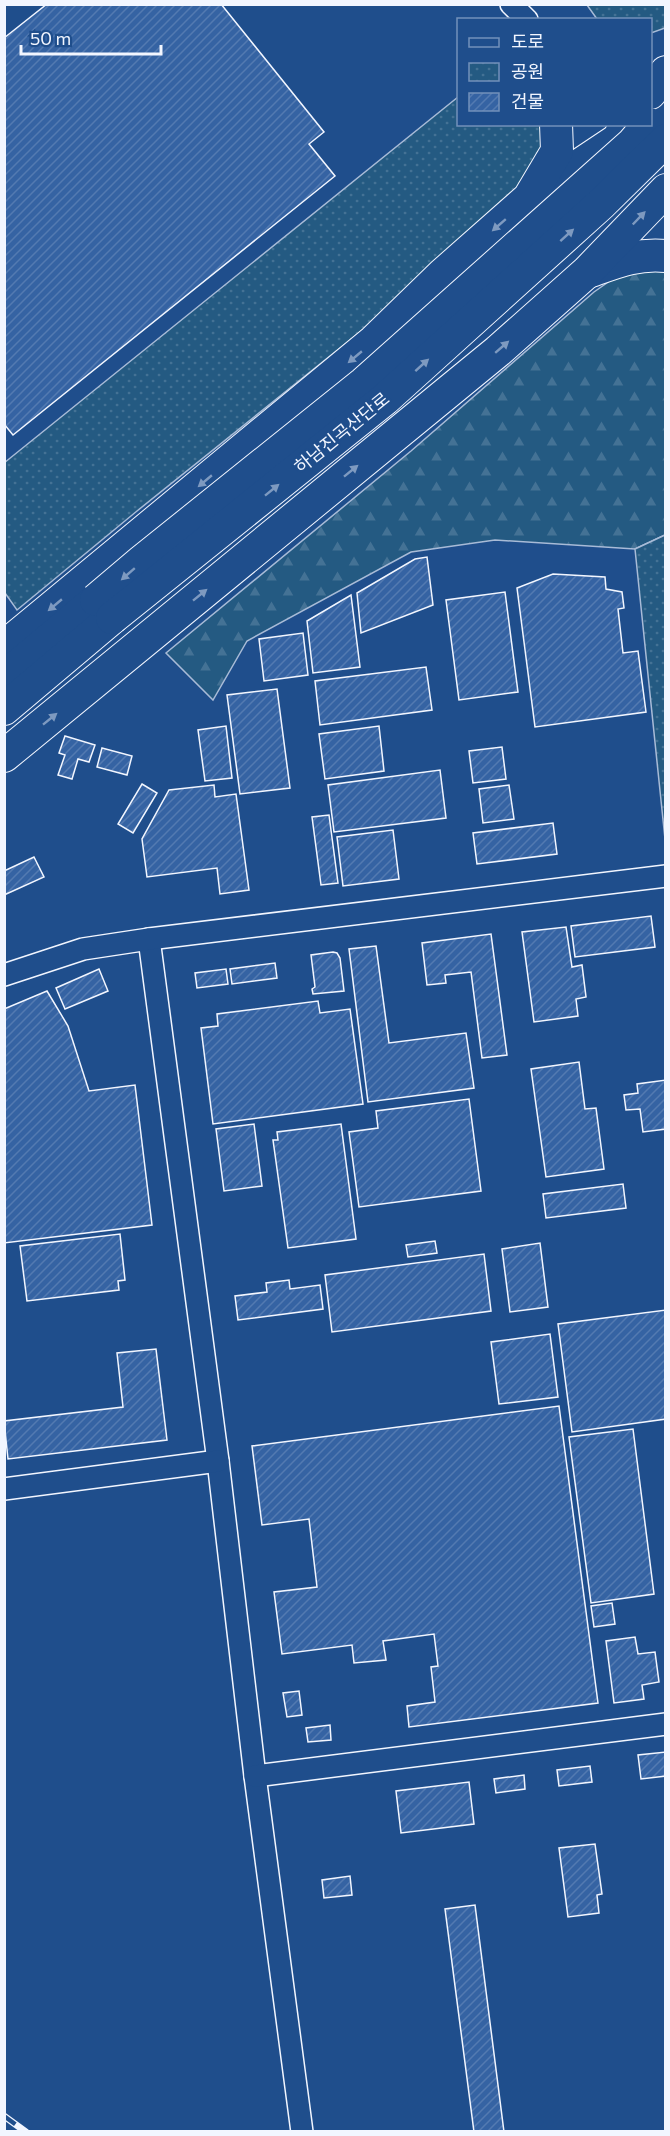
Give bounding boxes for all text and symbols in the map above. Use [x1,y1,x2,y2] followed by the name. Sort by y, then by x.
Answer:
[21,18,160,56] scale bar
[457,18,652,126] legend
[30,27,71,49] text: 50 m
[511,30,544,52] text: 도로
[511,60,544,82] text: 공원
[511,90,544,112] text: 건물
[631,211,645,225] one-way arrow
[492,218,507,231] one-way arrow
[559,229,574,242] one-way arrow
[494,341,509,354] one-way arrow
[348,350,363,362] one-way arrow
[414,359,429,372] one-way arrow
[289,387,393,477] street label: 하남진곡산단로
[343,465,358,478] one-way arrow
[197,474,213,487] one-way arrow
[264,483,280,496] one-way arrow
[120,567,136,580] one-way arrow
[193,589,208,601] one-way arrow
[48,598,63,611] one-way arrow
[42,712,58,725] one-way arrow

